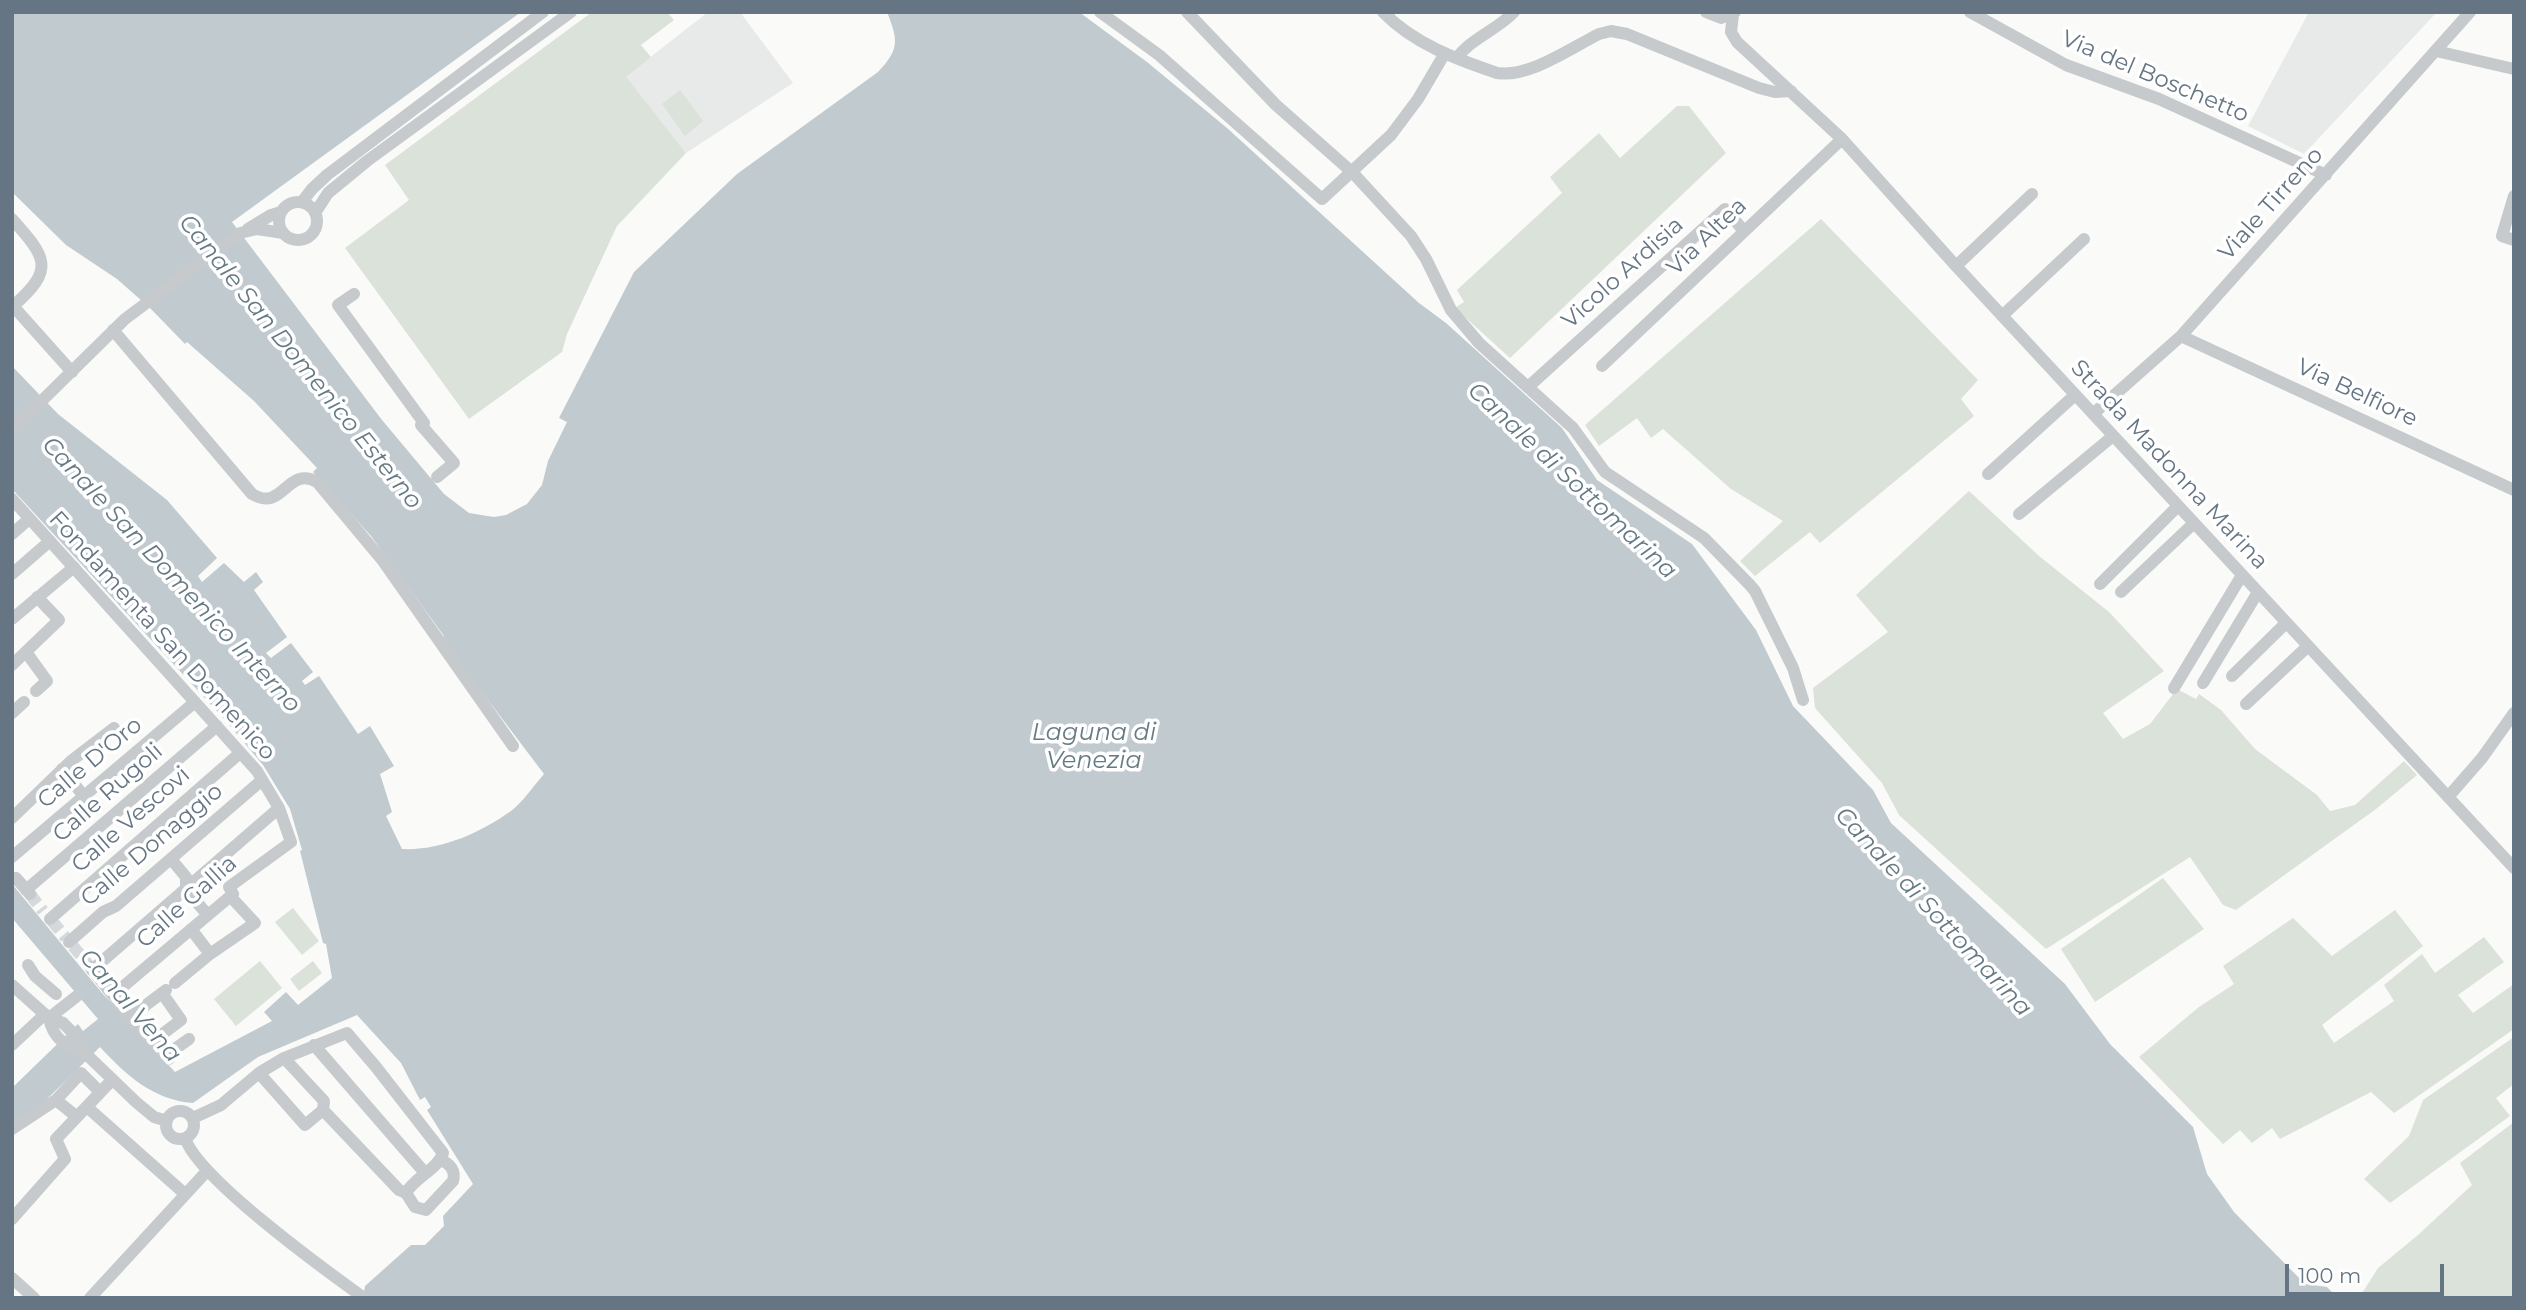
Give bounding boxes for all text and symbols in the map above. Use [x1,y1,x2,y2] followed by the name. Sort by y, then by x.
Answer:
[2057,25,2253,129] street label: Via del Boschetto
[2213,142,2329,266] street label: Viale Tirreno
[1661,192,1753,282] street label: Via Altea
[172,209,428,515] water label: Canale San Domenico Esterno
[1557,211,1689,335] street label: Vicolo Ardisia
[2292,353,2422,433] street label: Via Belfiore
[2065,354,2273,576] street label: Strada Madonna Marina
[1461,377,1683,585] water label: Canale di Sottomarina
[36,431,306,719] water label: Canale San Domenico Interno
[43,506,281,766] street label: Fondamenta San Domenico
[32,711,148,815] street label: Calle D'Oro
[1032,719,1156,775] water label: Laguna di Venezia
[47,738,169,848] street label: Calle Rugoli
[66,761,196,879] street label: Calle Vescovi
[75,778,229,912] street label: Calle Donaggio
[1829,801,2037,1023] water label: Canale di Sottomarina
[131,850,243,954] street label: Calle Gallia
[73,943,187,1069] water label: Canal Vena
[2288,1250,2447,1294] scale bar
[2298,1263,2361,1288] text: 100 m

